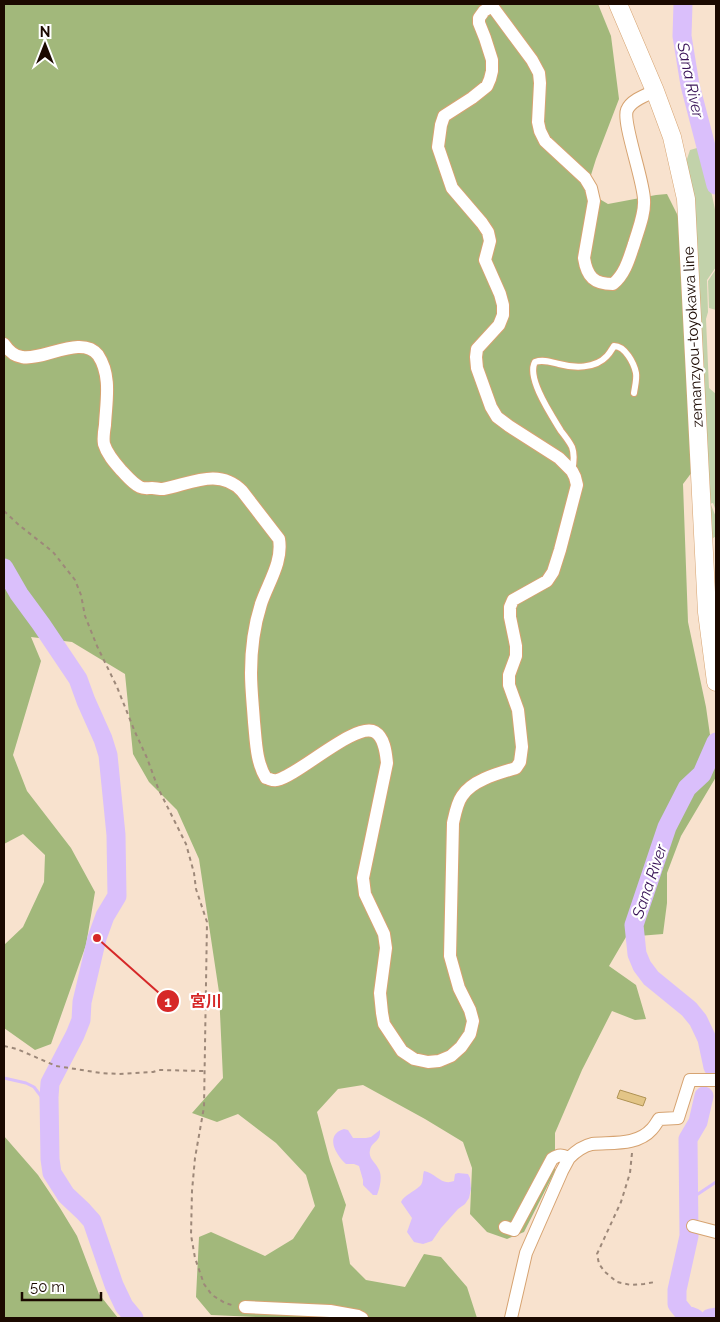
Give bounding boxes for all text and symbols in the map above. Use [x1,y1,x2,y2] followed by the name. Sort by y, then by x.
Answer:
[20,20,70,70] north arrow
[40,24,50,40] text: N
[673,40,708,120] water label: Sana River
[679,246,707,428] street label: zemanzyou-toyokawa line
[628,841,671,921] water label: Sana River
[155,986,232,1017] callout: 宮川
[190,992,222,1011] text: 宮川
[164,993,172,1011] text: 1
[22,1270,101,1302] scale bar
[30,1278,65,1296] text: 50 m

